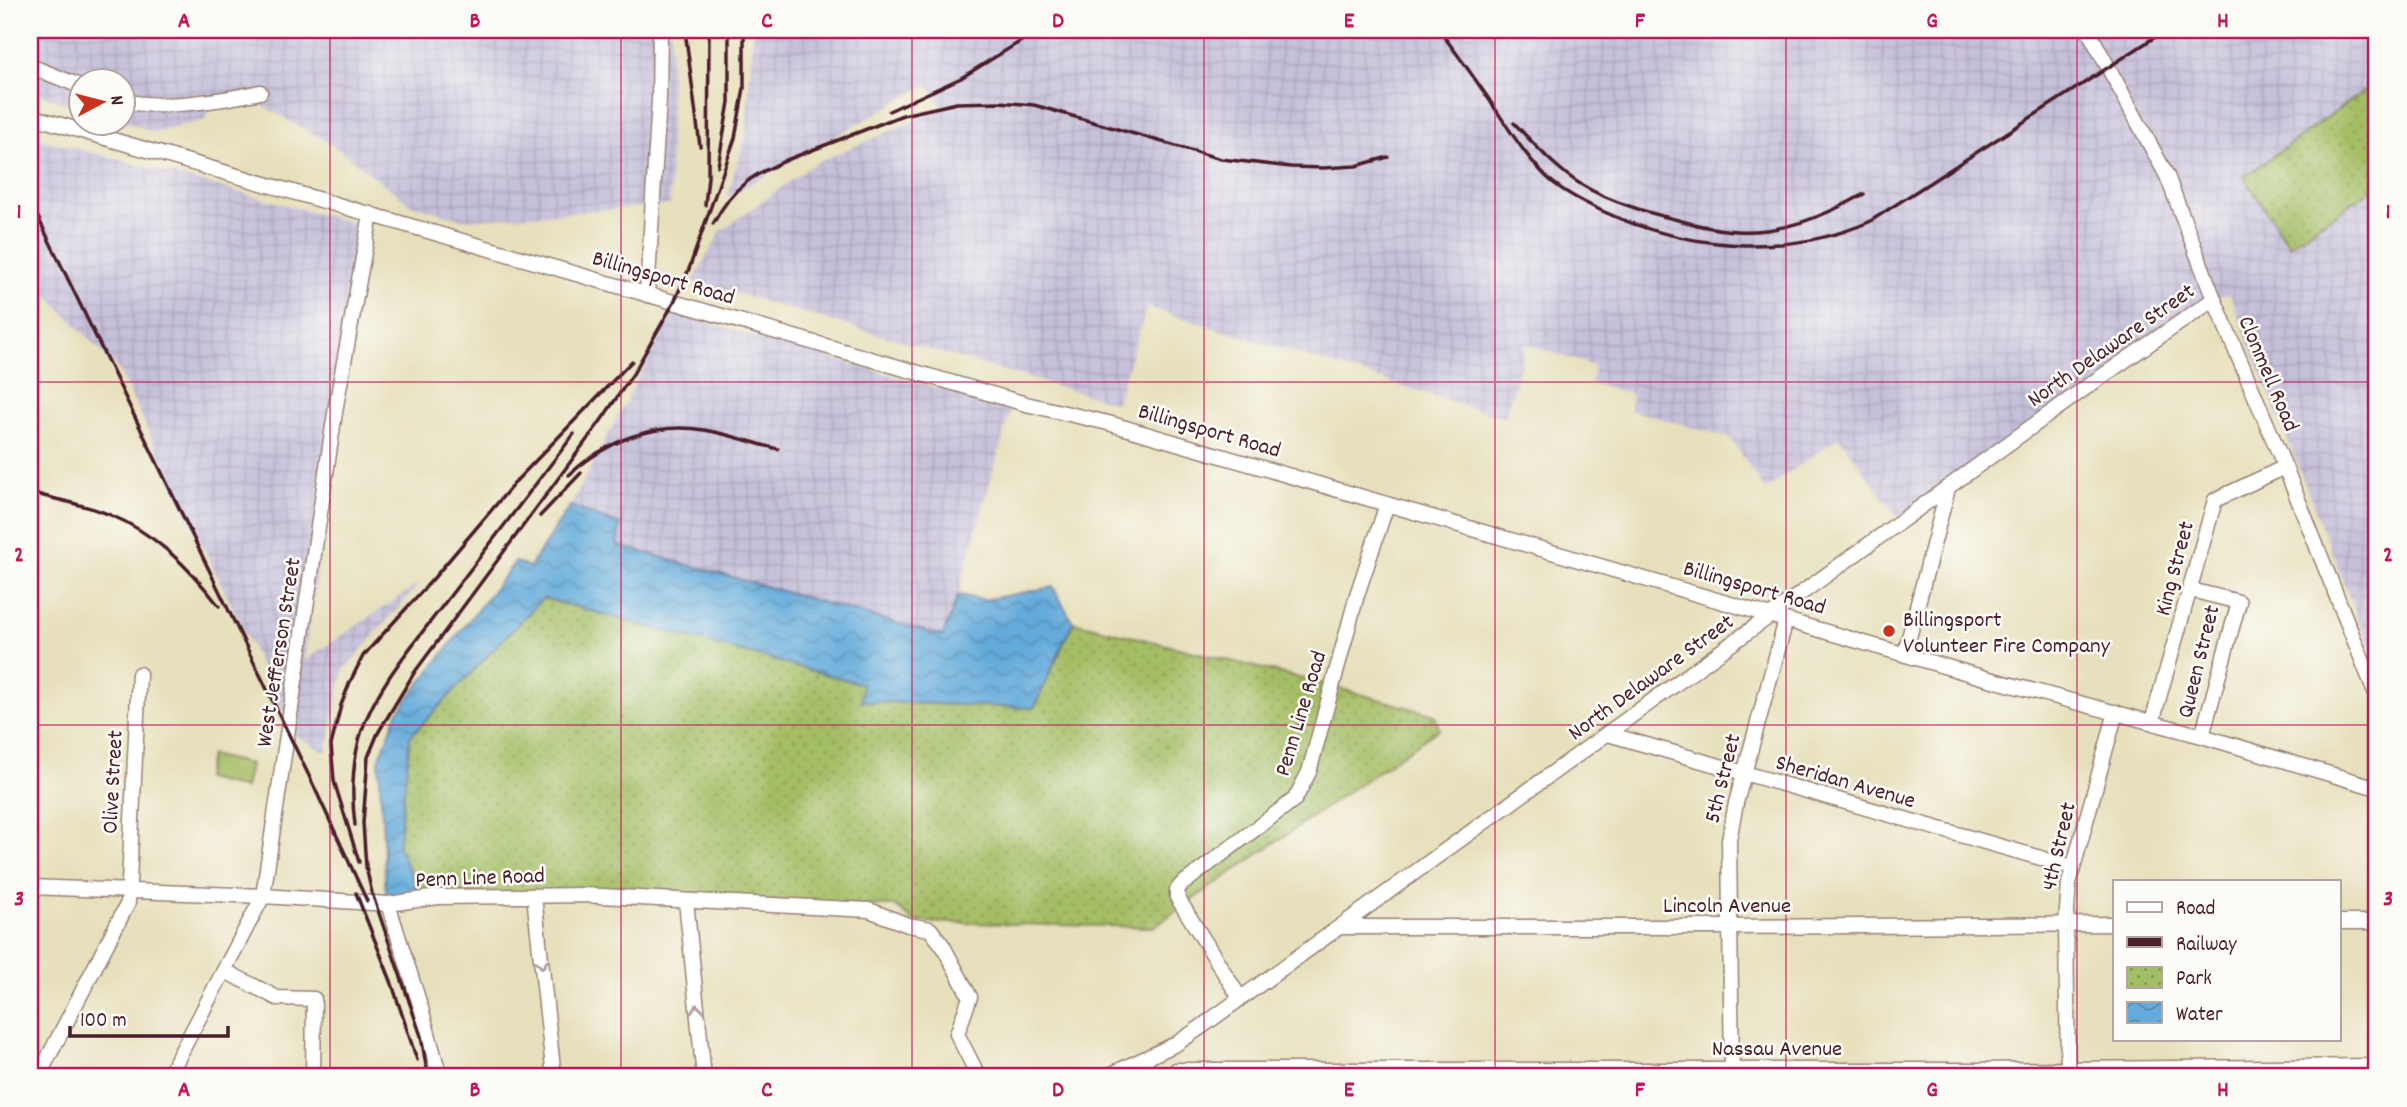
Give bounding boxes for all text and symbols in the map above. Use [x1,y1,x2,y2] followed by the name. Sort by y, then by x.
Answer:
[178,6,190,39] text: A
[470,6,481,39] text: B
[761,6,773,39] text: C
[1052,6,1064,39] text: D
[1344,6,1355,39] text: E
[1635,6,1646,39] text: F
[1926,6,1938,39] text: G
[2217,6,2229,39] text: H
[66,66,136,136] north arrow
[101,94,129,107] text: N
[16,197,22,230] text: 1
[2385,197,2391,230] text: 1
[588,243,738,315] street label: Billingsport Road
[2021,277,2203,417] street label: North Delaware Street
[2228,311,2306,437] street label: Clonmell Road
[1134,396,1284,468] street label: Billingsport Road
[2148,518,2205,620] street label: King Street
[14,540,24,573] text: 2
[2383,540,2393,573] text: 2
[1679,553,1829,625] street label: Billingsport Road
[249,556,312,750] street label: West Jefferson Street
[2170,602,2230,722] street label: Queen Street
[1903,605,2111,664] place label: Billingsport Volunteer Fire Company
[1562,607,1742,750] street label: North Delaware Street
[1881,623,1897,639] marker: Billingsport Volunteer Fire Company
[1268,647,1337,781] street label: Penn Line Road
[95,730,134,835] street label: Olive Street
[1697,731,1751,827] street label: 5th Street
[1771,748,1919,819] street label: Sheridan Avenue
[2034,799,2087,894] street label: 4th Street
[415,861,546,898] street label: Penn Line Road
[2113,880,2340,1040] legend
[14,884,24,917] text: 3
[2383,884,2393,917] text: 3
[1663,891,1791,924] street label: Lincoln Avenue
[2176,895,2215,925] text: Road
[2176,931,2237,961] text: Railway
[534,959,549,970] one-way arrow
[2176,965,2212,995] text: Park
[70,995,228,1039] scale bar
[2176,1001,2223,1031] text: Water
[690,1004,705,1015] one-way arrow
[80,1007,127,1037] text: 100 m
[1712,1034,1842,1067] street label: Nassau Avenue
[178,1075,190,1107] text: A
[470,1075,481,1107] text: B
[761,1075,773,1107] text: C
[1052,1075,1064,1107] text: D
[1344,1075,1355,1107] text: E
[1635,1075,1646,1107] text: F
[1926,1075,1938,1107] text: G
[2217,1075,2229,1107] text: H

